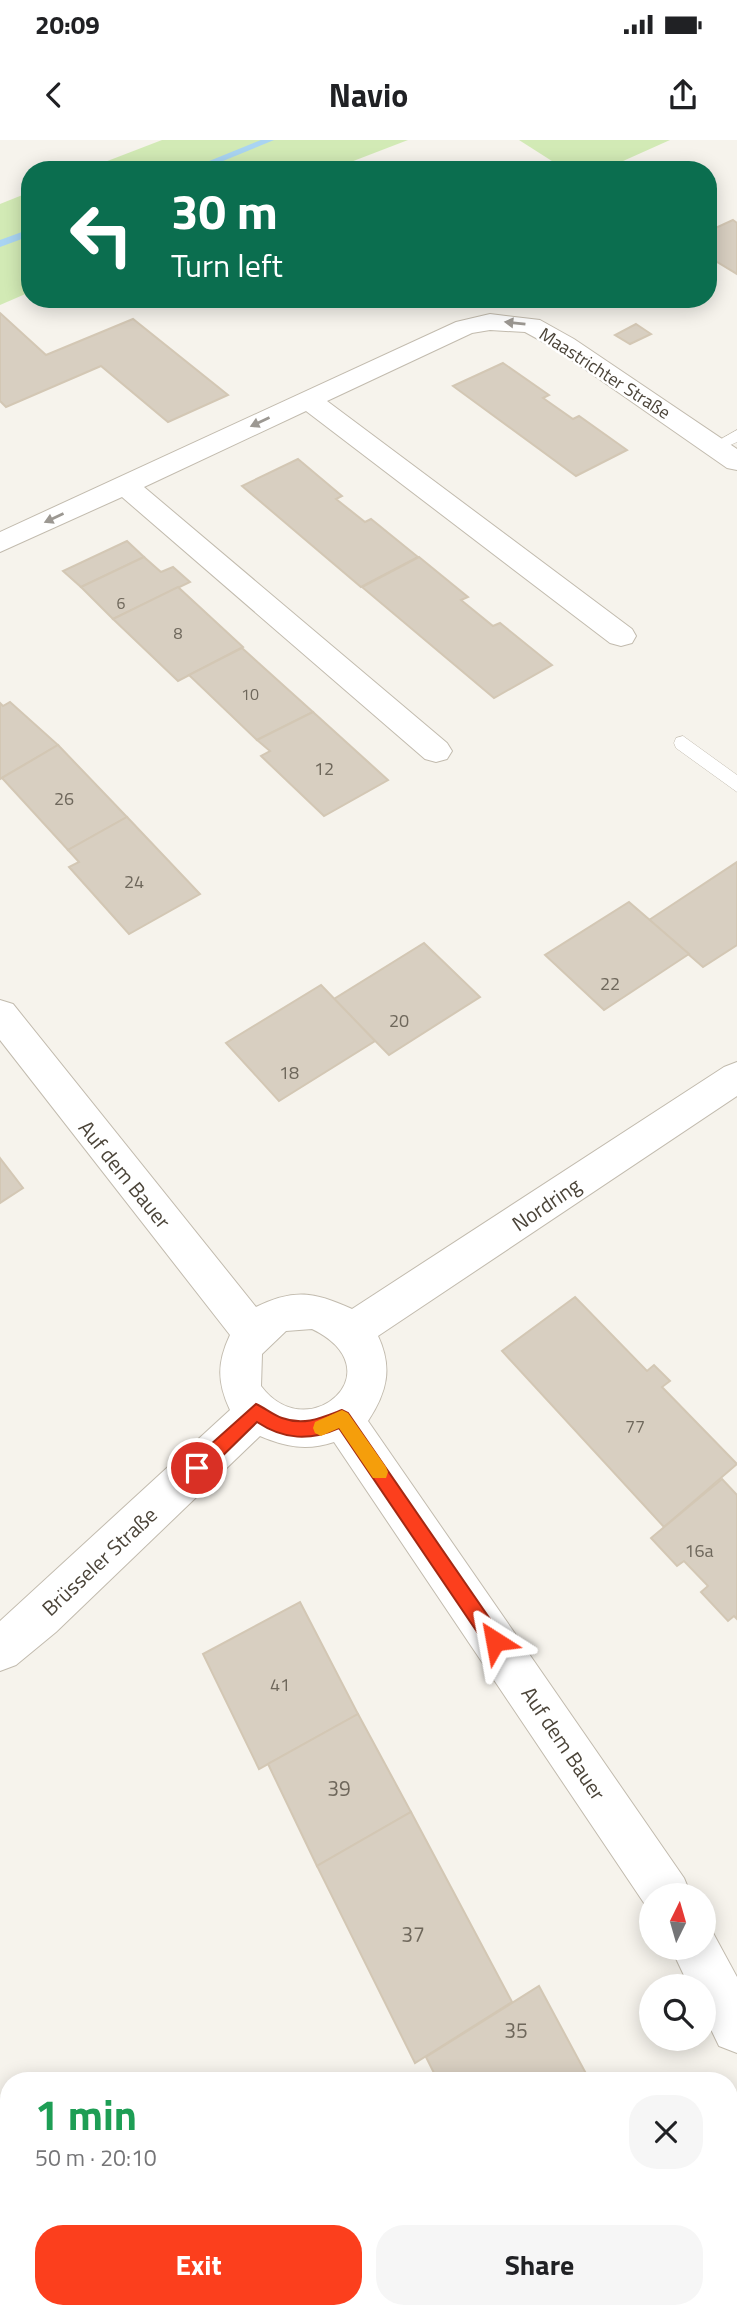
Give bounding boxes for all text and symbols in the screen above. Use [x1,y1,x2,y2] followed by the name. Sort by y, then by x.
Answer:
[35,5,100,44] text: 20:09
[329,71,408,119] text: Navio
[35,76,73,114] icon: back
[664,76,702,114] icon: share
[171,173,278,248] text: 30 m
[56,189,147,280] icon: left
[171,241,283,289] text: Turn left
[504,317,526,328] one-way arrow
[534,320,676,426] street label: Maastrichter Straße
[250,416,270,428] one-way arrow
[44,512,64,524] one-way arrow
[117,591,126,615] house number: 6
[174,621,183,645] house number: 8
[241,682,259,706] house number: 10
[314,755,334,782] house number: 12
[54,785,74,812] house number: 26
[124,868,144,895] house number: 24
[600,970,620,997] house number: 22
[389,1007,409,1034] house number: 20
[279,1059,299,1086] house number: 18
[71,1113,179,1235] street label: Auf dem Bauer
[505,1169,587,1239] street label: Nordring
[625,1413,645,1440] house number: 77
[167,1438,227,1498] pin
[178,1449,216,1487] icon: arrive
[34,1499,164,1623] street label: Brüsseler Straße
[684,1537,714,1564] house number: 16a
[458,1604,532,1678] position arrow
[270,1671,290,1698] house number: 41
[514,1679,614,1807] street label: Auf dem Bauer
[327,1772,351,1804] house number: 39
[639,1883,716,1960] north arrow
[639,1883,716,2051] map controls
[401,1918,425,1950] house number: 37
[639,1974,716,2051] button: search
[504,2014,528,2046] house number: 35
[35,2082,137,2146] text: 1 min
[629,2095,703,2169] button: close
[35,2140,157,2175] text: 50 m · 20:10
[35,2225,362,2305] button: Exit
[376,2225,703,2305] button: Share

